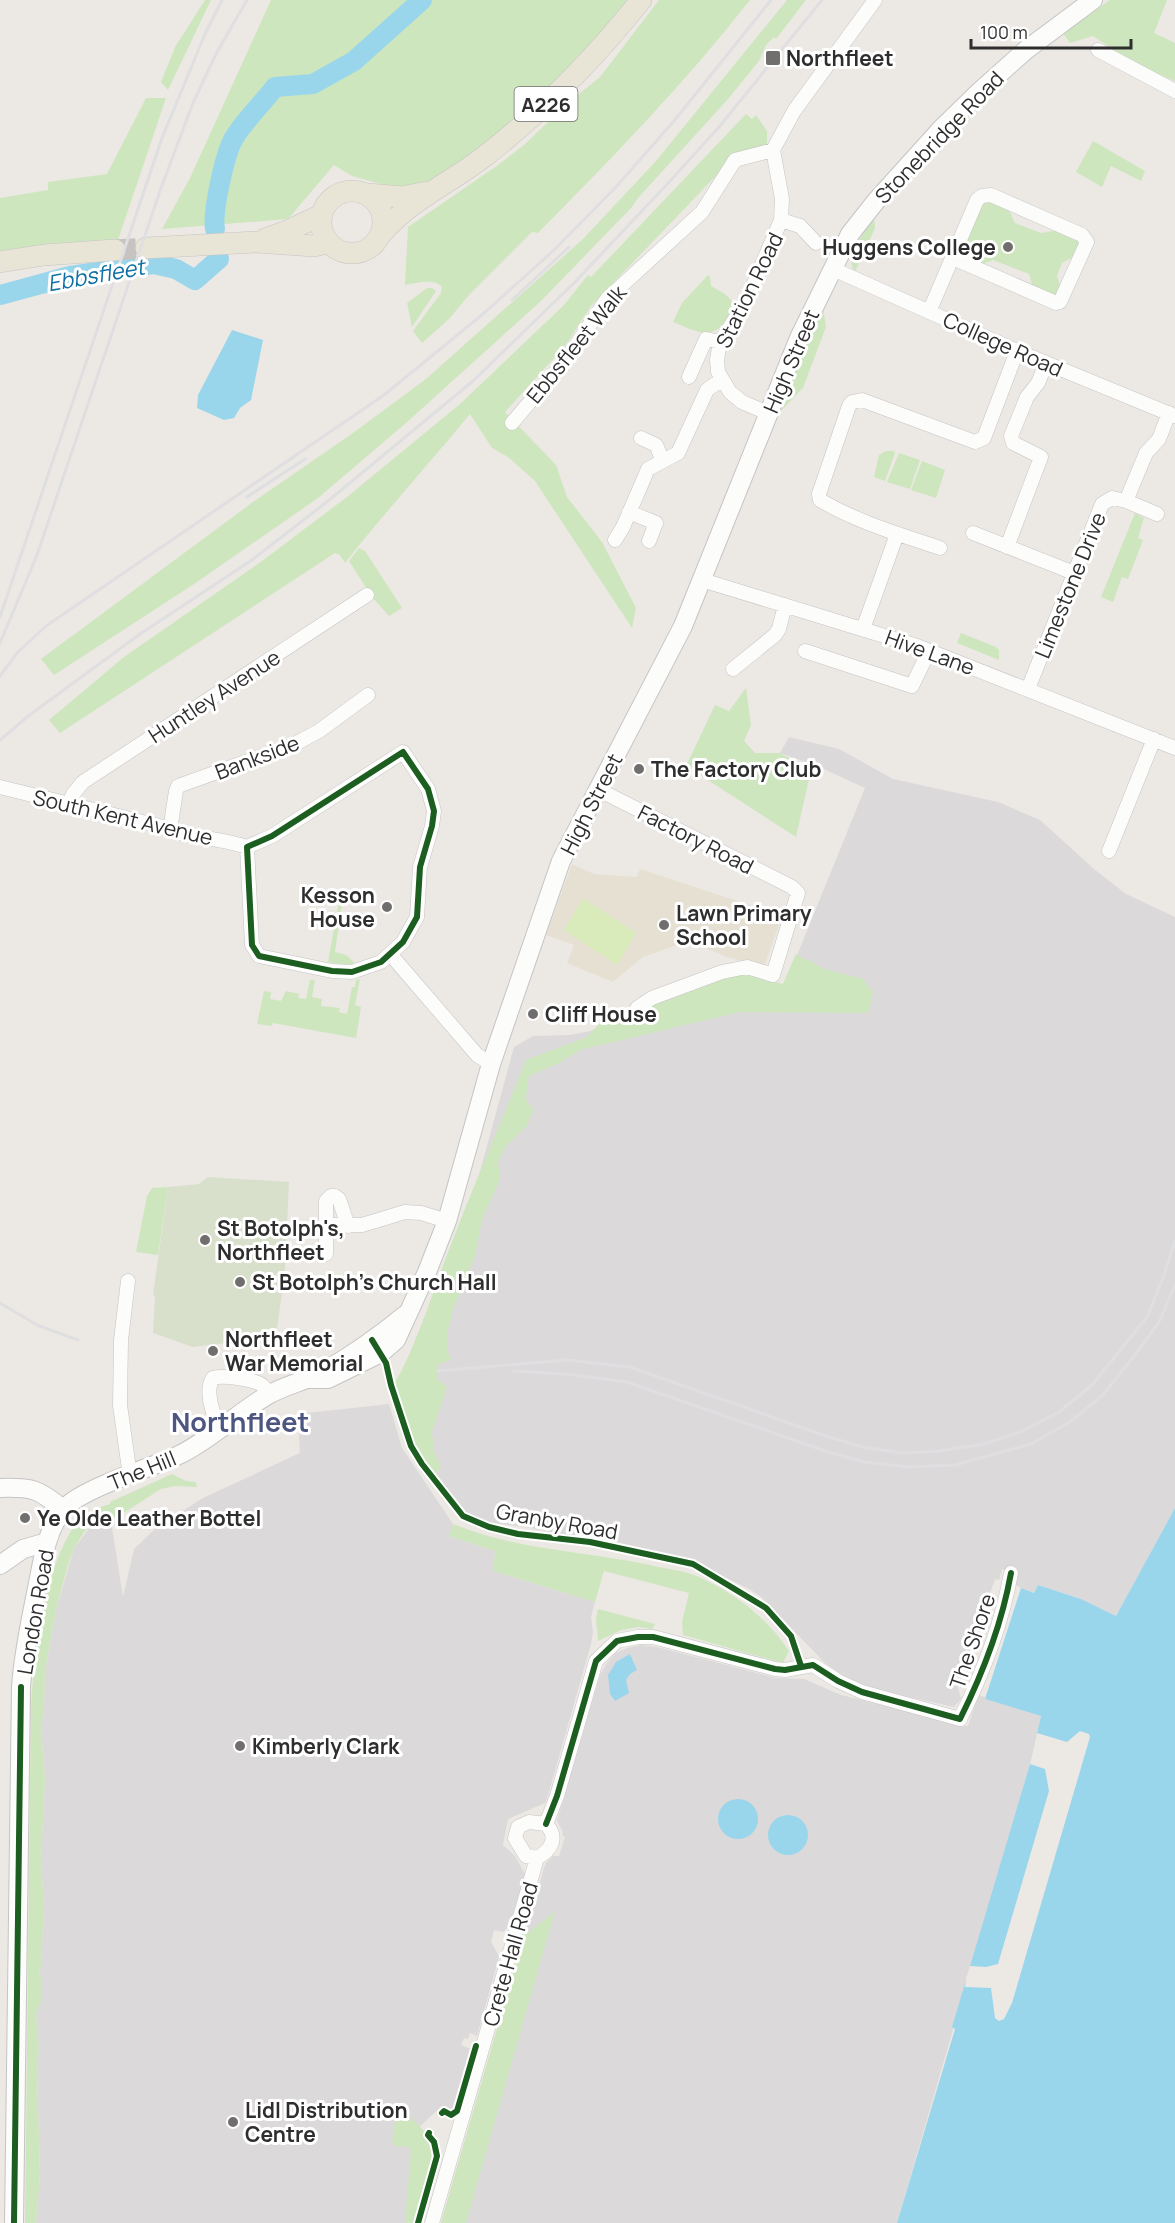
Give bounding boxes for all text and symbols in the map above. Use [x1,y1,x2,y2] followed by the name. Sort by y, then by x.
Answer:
[971,12,1132,50] scale bar
[980,20,1028,44] text: 100 m
[786,44,894,72] place label: Northfleet
[764,49,782,67] marker: Northfleet
[868,65,1010,209] street label: Stonebridge Road
[514,87,578,121] road number: A226
[709,228,789,352] street label: Station Road
[822,233,996,261] place label: Huggens College
[1001,240,1015,254] marker: Huggens College
[45,251,149,298] water label: Ebbsfleet
[520,279,632,409] street label: Ebbsfleet Walk
[757,305,825,417] street label: High Street
[939,305,1067,383] street label: College Road
[1028,508,1112,662] street label: Limestone Drive
[881,623,979,681] street label: Hive Lane
[143,643,285,749] street label: Huntley Avenue
[211,728,303,786] street label: Bankside
[554,749,628,859] street label: High Street
[651,755,821,783] place label: The Factory Club
[632,762,646,776] marker: The Factory Club
[30,783,216,851] street label: South Kent Avenue
[633,798,759,880] street label: Factory Road
[301,881,375,933] place label: Kesson House
[676,899,812,951] place label: Lawn Primary School
[380,900,394,914] marker: Kesson House
[657,918,671,932] marker: Lawn Primary School
[545,1000,657,1028] place label: Cliff House
[526,1007,540,1021] marker: Cliff House
[217,1214,345,1266] place label: St Botolph's, Northfleet
[198,1233,212,1247] marker: St Botolph's, Northfleet
[252,1268,497,1296] place label: St Botolph's Church Hall
[233,1275,247,1289] marker: St Botolph's Church Hall
[225,1325,363,1377] place label: Northfleet War Memorial
[206,1344,220,1358] marker: Northfleet War Memorial
[171,1403,309,1440] district label: Northfleet
[104,1444,180,1496] street label: The Hill
[494,1497,620,1545] street label: Granby Road
[37,1504,261,1532] place label: Ye Olde Leather Bottel
[18,1511,32,1525] marker: Ye Olde Leather Bottel
[10,1547,60,1677] street label: London Road
[943,1590,1001,1692] street label: The Shore
[252,1732,400,1760] place label: Kimberly Clark
[233,1739,247,1753] marker: Kimberly Clark
[476,1879,544,2029] street label: Crete Hall Road
[245,2096,408,2148] place label: Lidl Distribution Centre
[226,2115,240,2129] marker: Lidl Distribution Centre

